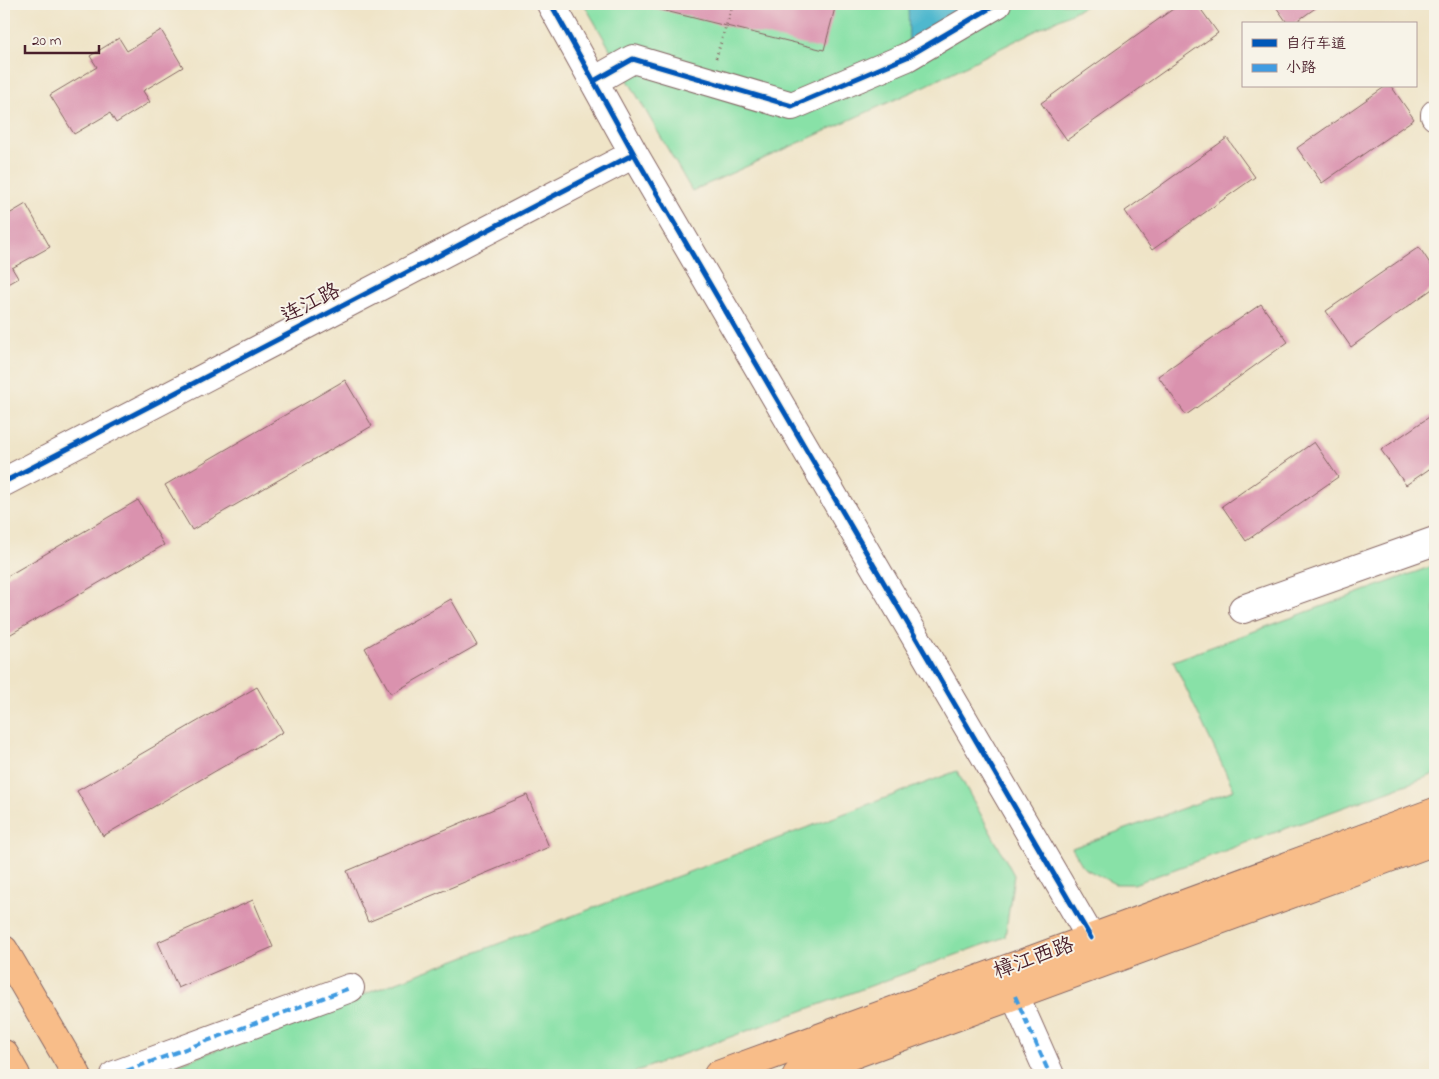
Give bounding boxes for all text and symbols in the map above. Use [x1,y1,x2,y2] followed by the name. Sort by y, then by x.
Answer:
[25,22,99,54] scale bar
[1242,22,1416,88] legend
[32,30,62,52] text: 20 m
[1286,33,1346,55] text: 自行车道
[1286,57,1316,79] text: 小路
[276,276,346,332] street label: 连江路
[989,931,1079,987] street label: 樟江西路

